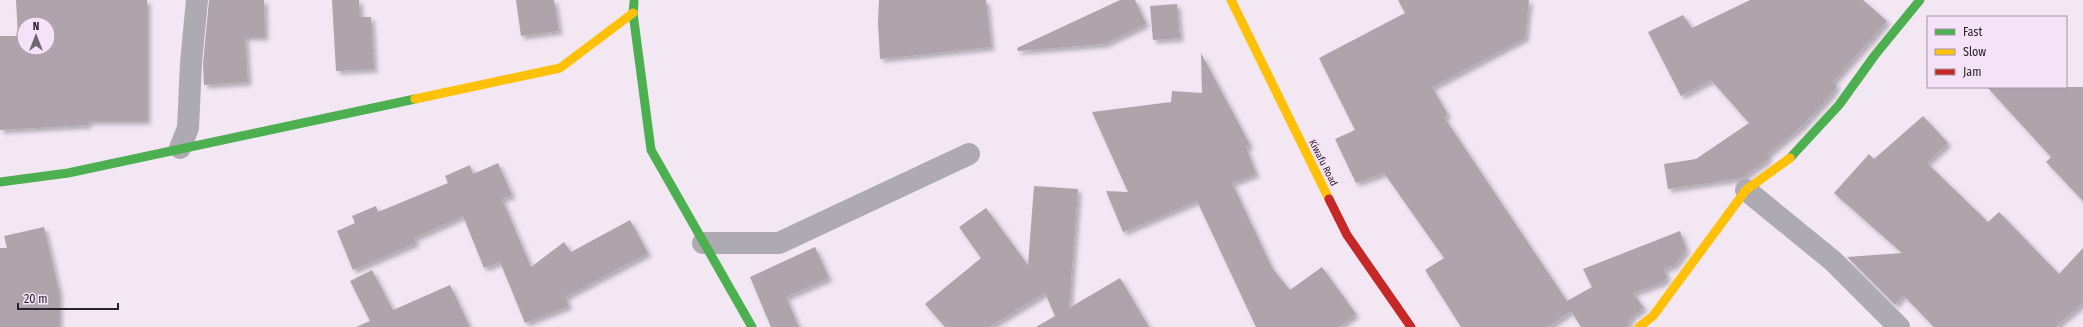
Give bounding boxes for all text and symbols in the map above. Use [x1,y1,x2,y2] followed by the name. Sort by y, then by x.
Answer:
[16,16,56,56] north arrow
[1927,16,2067,88] legend
[33,20,39,33] text: N
[1963,25,1982,39] text: Fast
[1963,45,1986,59] text: Slow
[1963,65,1981,79] text: Jam
[1306,138,1340,188] street label: Kiwafu Road
[18,285,118,311] scale bar
[24,292,48,306] text: 20 m

